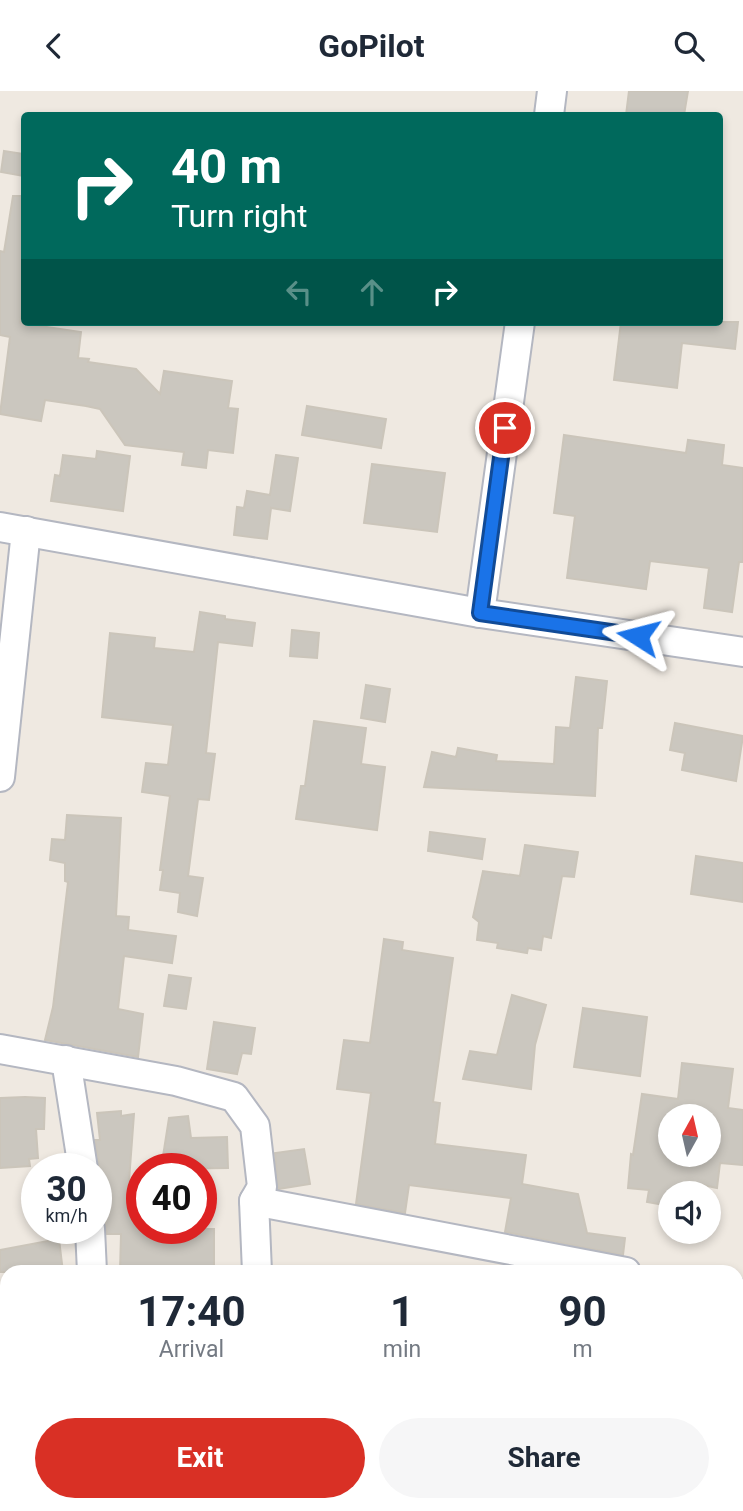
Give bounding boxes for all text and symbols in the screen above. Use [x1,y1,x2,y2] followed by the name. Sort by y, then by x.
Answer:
[35,27,73,65] icon: back
[318,27,425,65] text: GoPilot
[670,27,708,65] icon: search
[171,138,282,195] text: 40 m
[56,140,147,231] icon: right
[171,197,307,235] text: Turn right
[280,273,318,311] icon: left
[353,273,391,311] icon: ahead
[426,273,464,311] icon: right
[475,398,535,458] pin
[486,409,524,447] icon: arrive
[601,599,675,673] position arrow
[658,1104,721,1167] north arrow
[658,1104,721,1244] map controls
[126,1153,217,1244] speed limit sign: 40
[46,1169,87,1210] text: 30
[658,1181,721,1244] button: sound
[45,1205,88,1226] text: km/h
[137,1287,246,1336] text: 17:40
[390,1287,414,1336] text: 1
[559,1287,607,1336] text: 90
[159,1336,224,1363] text: Arrival
[383,1336,421,1363] text: min
[573,1336,593,1363] text: m
[35,1418,365,1498] button: Exit
[379,1418,709,1498] button: Share

